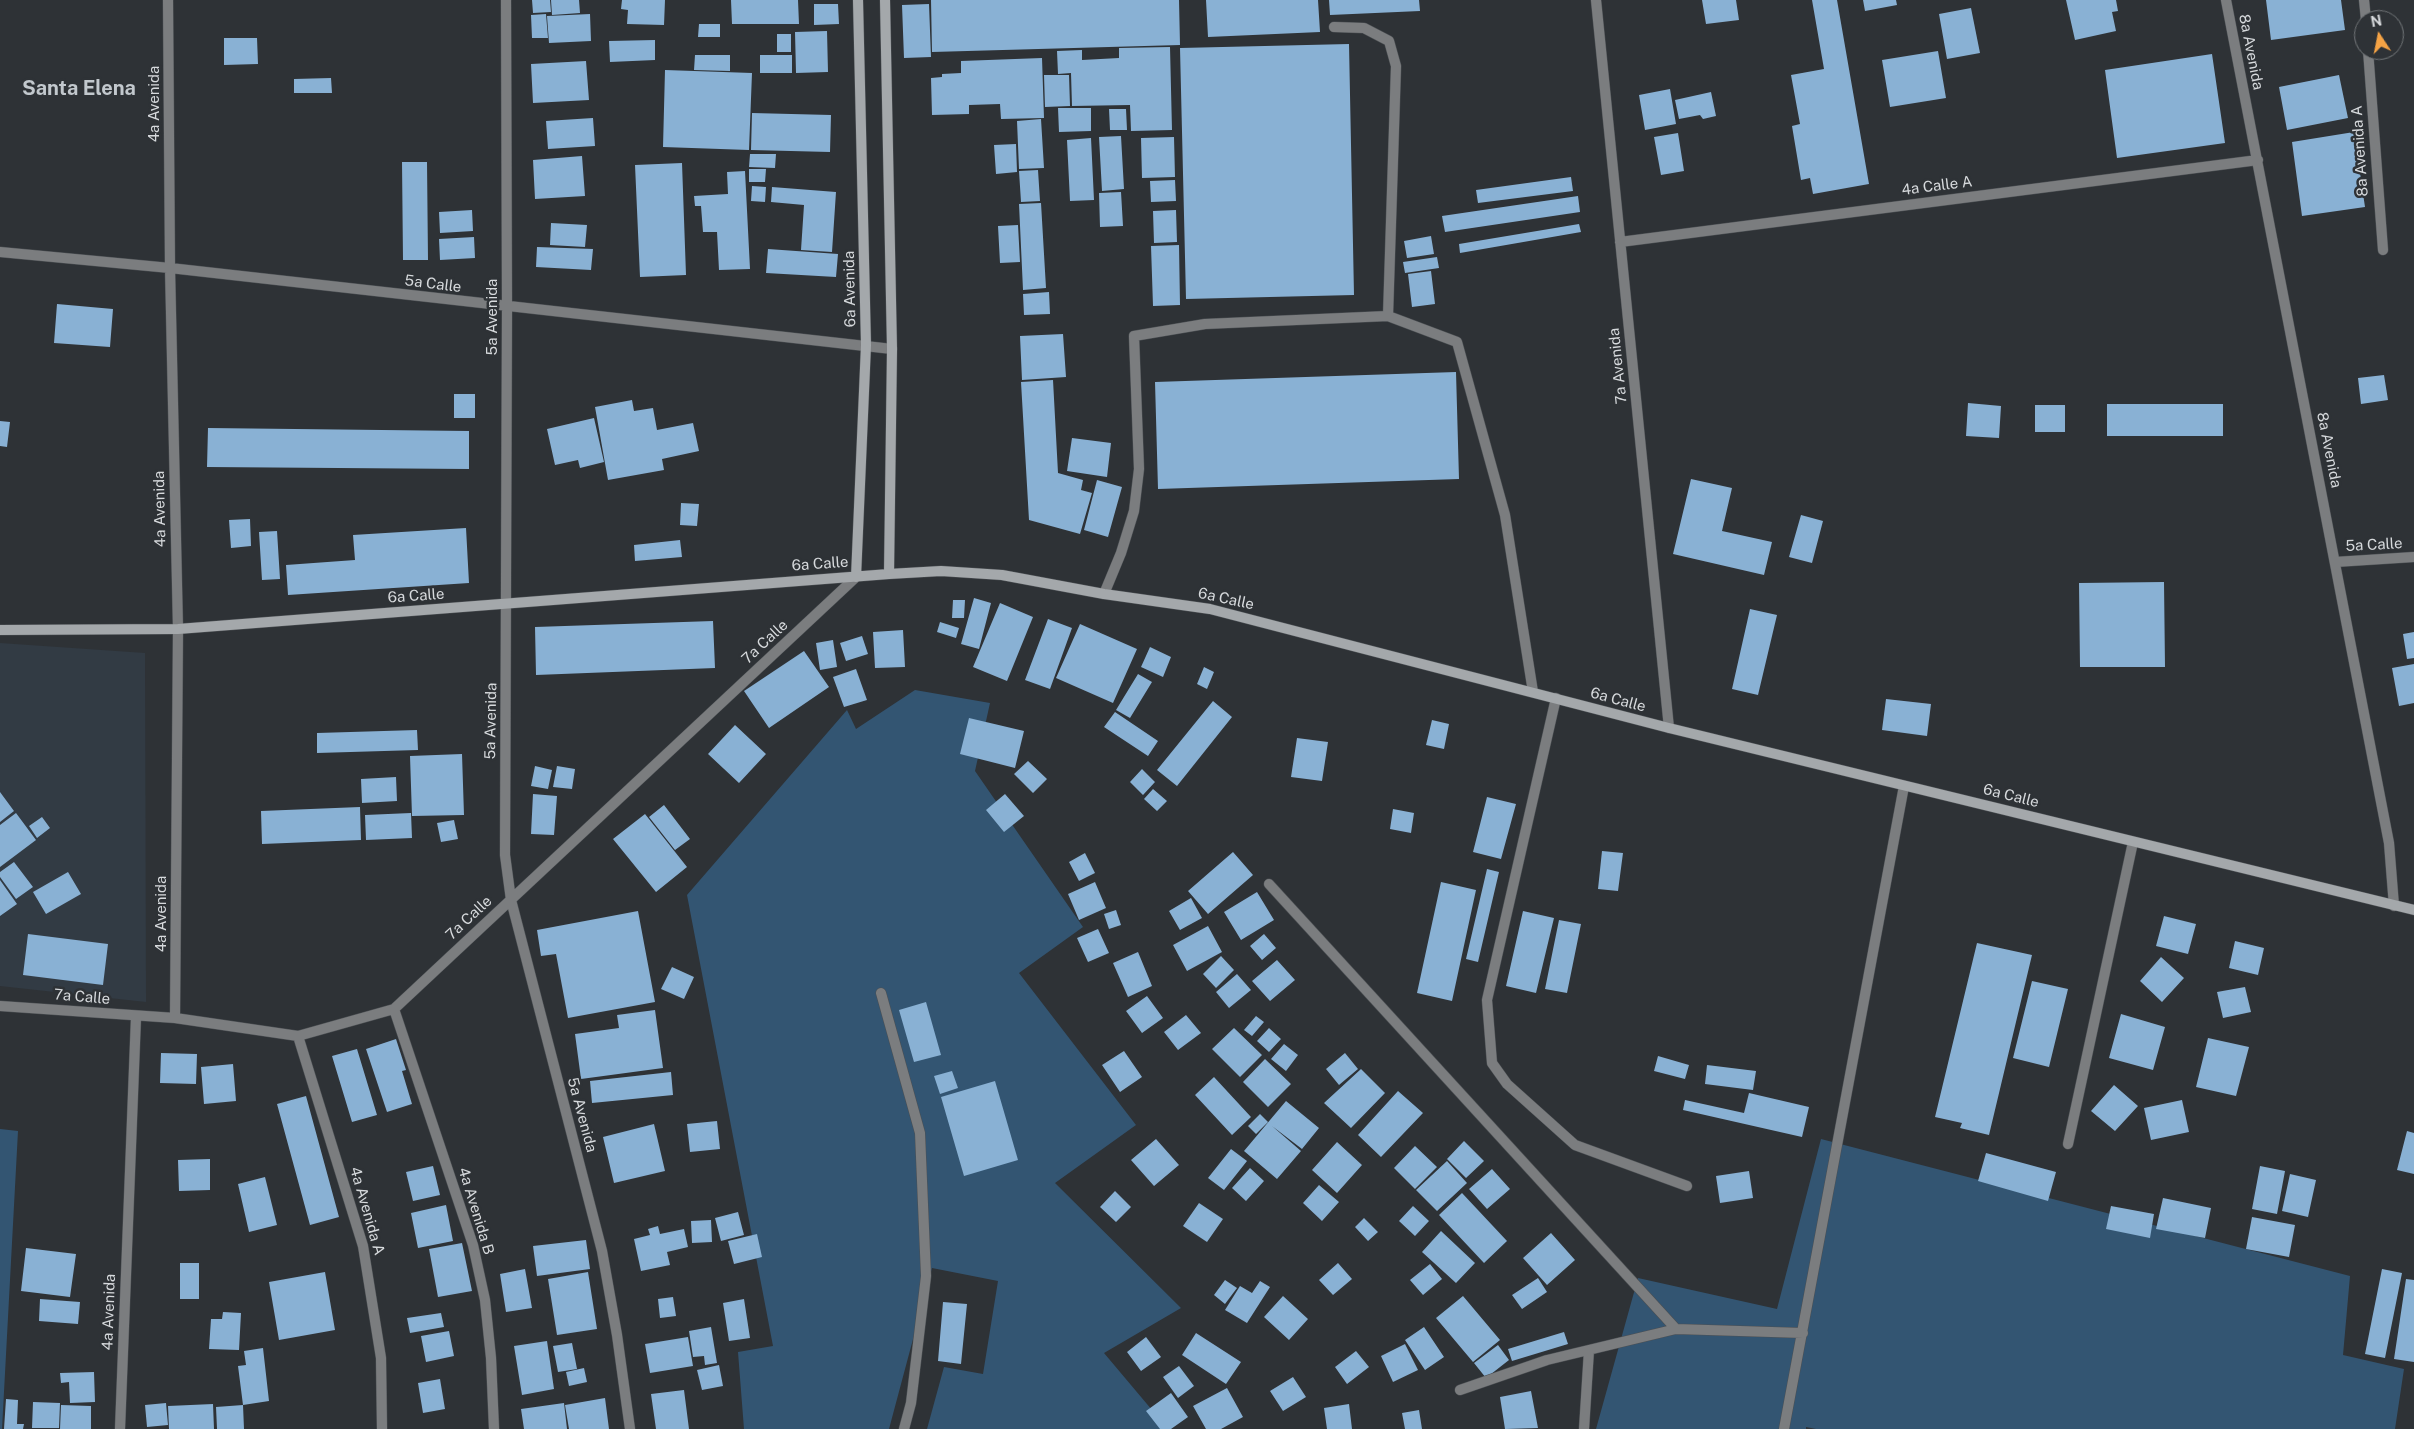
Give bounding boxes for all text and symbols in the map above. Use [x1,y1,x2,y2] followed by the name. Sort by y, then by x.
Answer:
[2354,10,2404,60] north arrow
[2369,12,2383,30] text: N
[2235,13,2267,91] street label: 8a Avenida
[145,66,163,142] street label: 4a Avenida
[22,77,136,101] district label: Santa Elena
[2348,105,2372,197] street label: 8a Avenida A
[1901,173,1973,199] street label: 4a Calle A
[840,251,860,327] street label: 6a Avenida
[404,272,462,296] street label: 5a Calle
[483,279,501,355] street label: 5a Avenida
[1605,327,1631,405] street label: 7a Avenida
[2313,411,2345,489] street label: 8a Avenida
[150,471,170,547] street label: 4a Avenida
[2345,535,2403,555] street label: 5a Calle
[791,553,849,575] street label: 6a Calle
[1196,584,1256,614] street label: 6a Calle
[387,585,445,607] street label: 6a Calle
[738,616,792,668] street label: 7a Calle
[481,682,501,760] street label: 5a Avenida
[1588,684,1648,716] street label: 6a Calle
[1981,780,2041,812] street label: 6a Calle
[152,876,170,952] street label: 4a Avenida
[442,892,496,944] street label: 7a Calle
[53,986,111,1008] street label: 7a Calle
[563,1076,601,1154] street label: 5a Avenida
[346,1165,388,1257] street label: 4a Avenida A
[454,1165,498,1257] street label: 4a Avenida B
[99,1273,119,1351] street label: 4a Avenida

